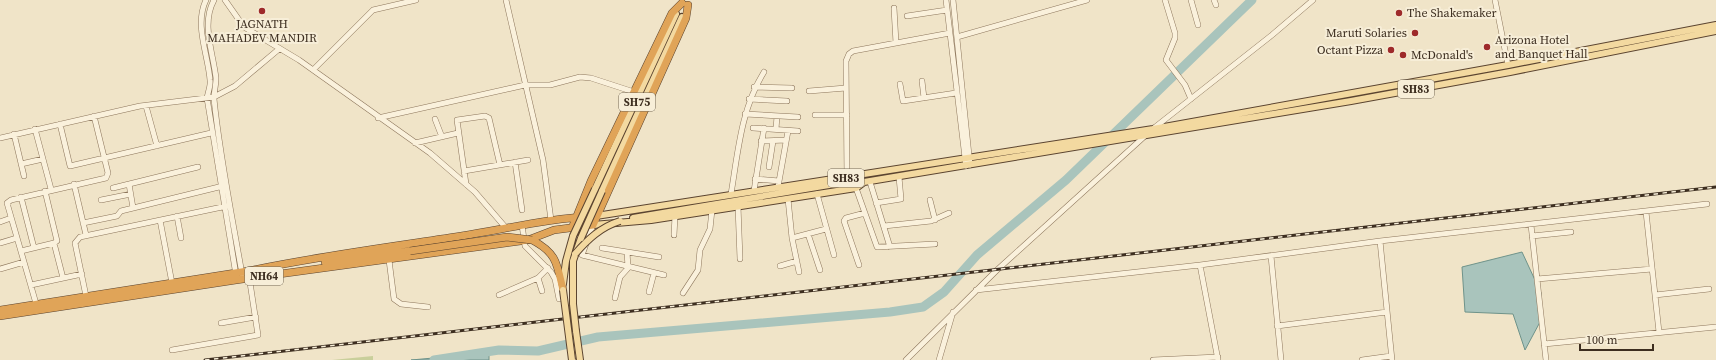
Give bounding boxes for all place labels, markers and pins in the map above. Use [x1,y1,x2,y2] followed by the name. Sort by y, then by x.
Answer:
[1407,5,1497,21] place label: The Shakemaker
[257,6,267,16] marker: JAGNATH MAHADEV MANDIR
[1394,8,1404,18] marker: The Shakemaker
[207,16,317,46] place label: JAGNATH MAHADEV MANDIR
[1326,25,1407,41] place label: Maruti Solaries
[1410,28,1420,38] marker: Maruti Solaries
[1495,32,1588,62] place label: Arizona Hotel and Banquet Hall
[1317,42,1384,58] place label: Octant Pizza
[1482,42,1492,52] marker: Arizona Hotel and Banquet Hall
[1386,45,1396,55] marker: Octant Pizza
[1411,47,1473,63] place label: McDonald's
[1398,50,1408,60] marker: McDonald's

